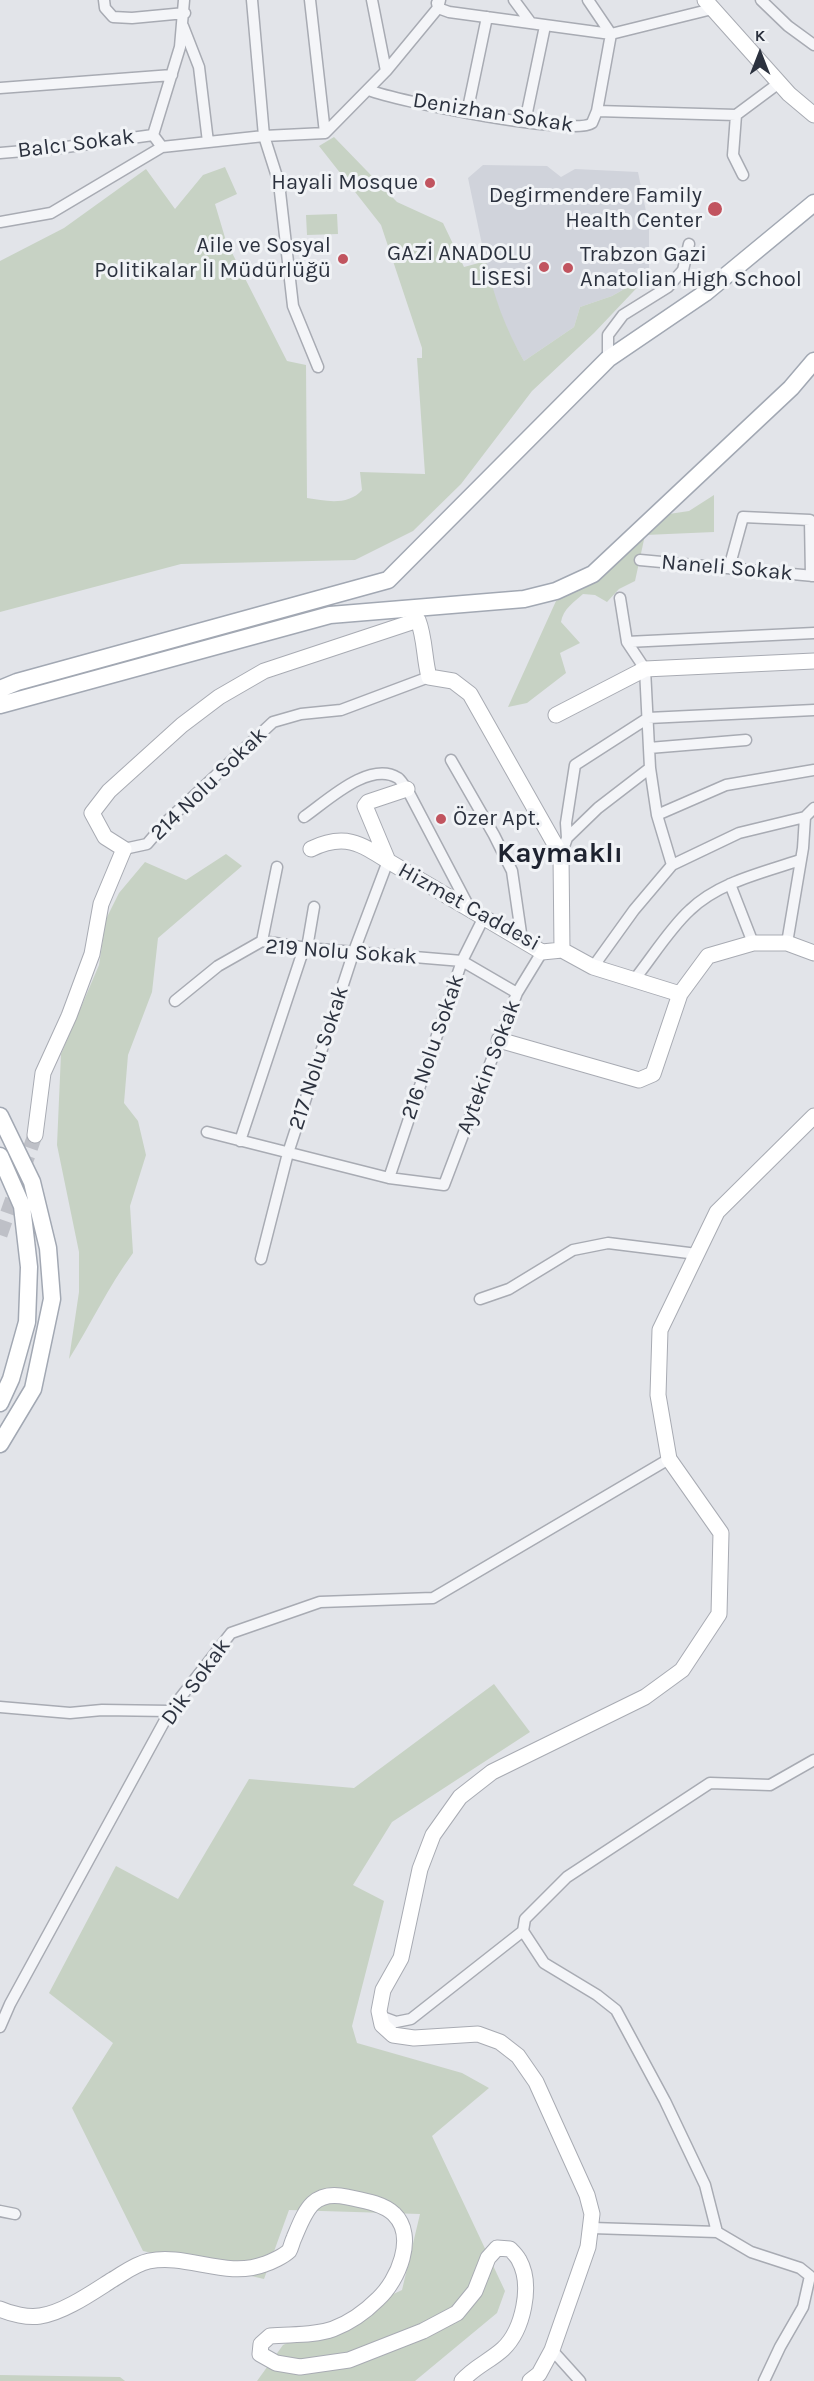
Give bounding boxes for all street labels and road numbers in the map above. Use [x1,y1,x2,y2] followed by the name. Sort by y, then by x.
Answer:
[411,87,575,139] street label: Denizhan Sokak
[16,124,136,164] street label: Balcı Sokak
[660,549,794,587] street label: Naneli Sokak
[145,722,273,846] street label: 214 Nolu Sokak
[393,857,545,957] street label: Hizmet Caddesi
[264,934,418,970] street label: 219 Nolu Sokak
[396,971,470,1123] street label: 216 Nolu Sokak
[283,983,355,1133] street label: 217 Nolu Sokak
[451,996,527,1138] street label: Aytekin Sokak
[156,1633,236,1731] street label: Dik Sokak

